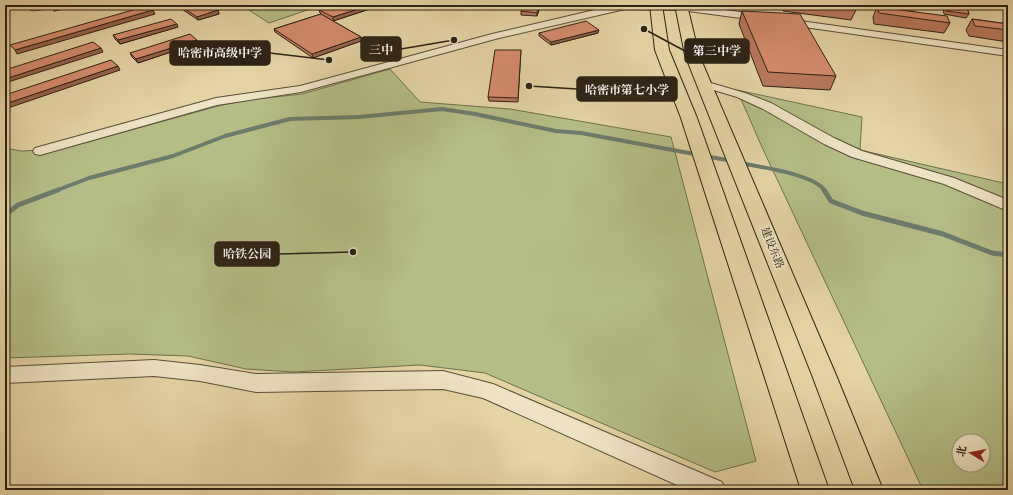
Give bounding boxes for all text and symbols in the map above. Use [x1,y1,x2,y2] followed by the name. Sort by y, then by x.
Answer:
[361,37,401,61] callout: 三中
[685,39,749,63] callout: 第三中学
[170,41,270,65] callout: 哈密市高级中学
[369,43,393,58] text: 三中
[693,44,741,59] text: 第三中学
[178,46,262,61] text: 哈密市高级中学
[577,77,677,101] callout: 哈密市第七小学
[585,83,669,98] text: 哈密市第七小学
[757,225,787,271] street label: 建设东路
[215,242,279,266] callout: 哈铁公园
[223,247,271,262] text: 哈铁公园
[951,433,991,473] north arrow
[954,445,970,458] text: 北

